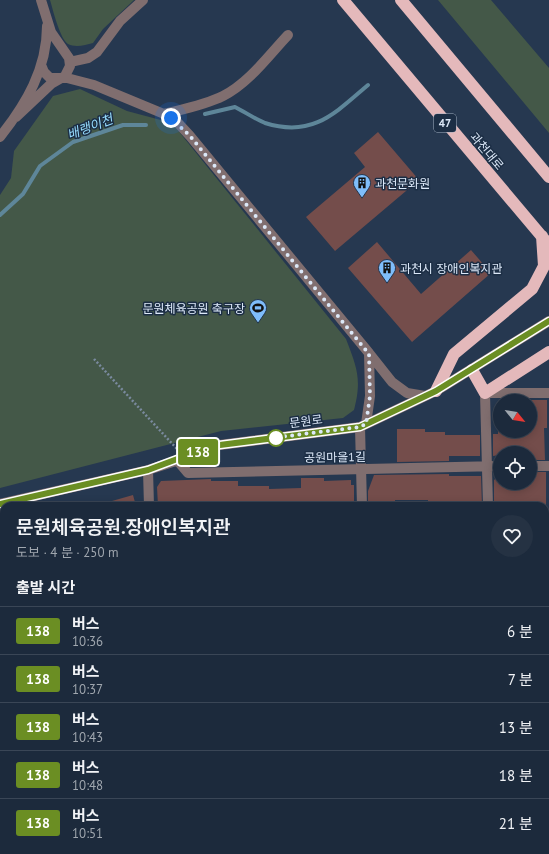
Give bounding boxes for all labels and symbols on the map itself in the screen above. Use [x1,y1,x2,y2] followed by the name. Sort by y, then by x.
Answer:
[161,108,181,128] your location
[65,110,116,144] water label: 배랭이천
[434,114,456,132] road number: 47
[467,129,507,173] street label: 과천대로
[352,173,372,198] building icon: 과천문화원
[375,176,430,191] place label: 과천문화원
[377,258,397,283] building icon: 과천시 장애인복지관
[400,261,503,276] place label: 과천시 장애인복지관
[248,298,268,323] sports icon: 문원체육공원 축구장
[142,301,245,316] place label: 문원체육공원 축구장
[493,394,537,438] north arrow
[289,412,323,430] street label: 문원로
[267,429,285,447] unlabelled marker
[175,439,221,465] line badge: 138
[304,449,366,465] street label: 공원마을1길

